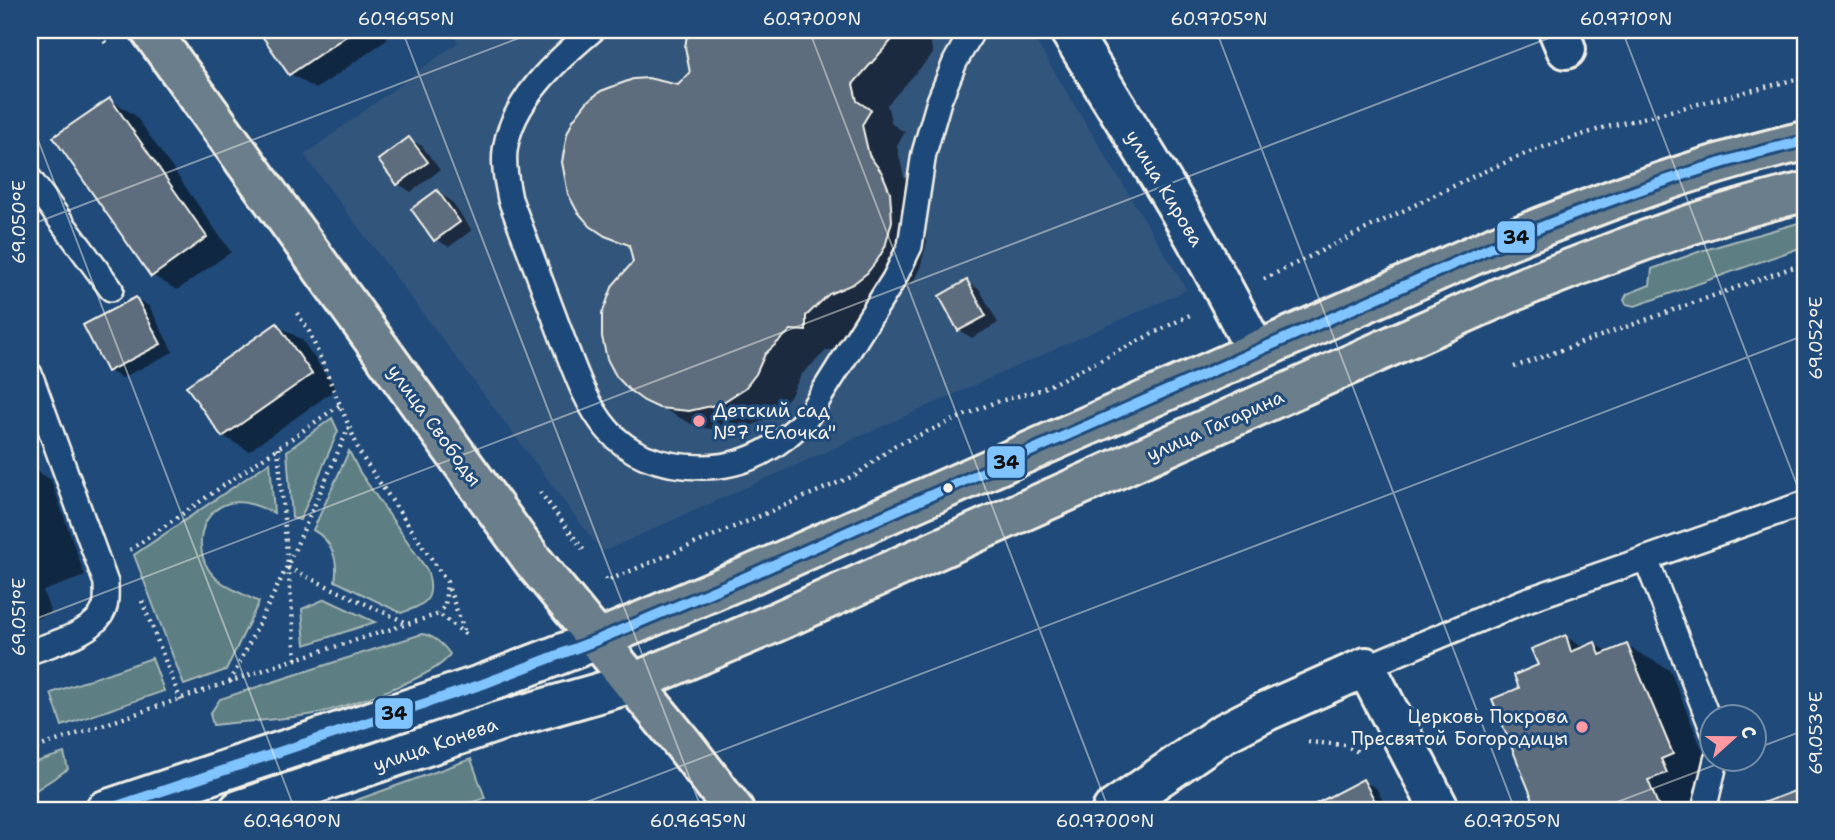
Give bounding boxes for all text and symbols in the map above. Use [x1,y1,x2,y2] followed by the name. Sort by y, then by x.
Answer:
[358,7,454,31] text: 60.9695°N
[763,7,861,31] text: 60.9700°N
[1171,7,1267,31] text: 60.9705°N
[1580,7,1672,31] text: 60.9710°N
[1120,125,1209,251] street label: улица Кирова
[7,180,31,264] text: 69.050°E
[1496,220,1536,254] line badge: 34
[1503,225,1530,250] text: 34
[1804,296,1828,380] text: 69.052°E
[382,359,487,491] street label: улица Свободы
[1143,384,1288,467] street label: улица Гагарина
[713,398,836,445] place label: Детский сад №7 "Елочка"
[691,413,707,429] marker: Детский сад №7 "Елочка"
[986,445,1026,479] line badge: 34
[993,450,1020,475] text: 34
[941,481,955,495] unlabelled marker
[7,578,31,656] text: 69.051°E
[1804,691,1828,775] text: 69.053°E
[374,697,414,730] line badge: 34
[381,701,408,726] text: 34
[1351,704,1568,751] place label: Церковь Покрова Пресвятой Богородицы
[1699,704,1769,774] north arrow
[369,711,501,778] street label: улица Конева
[1574,719,1590,735] marker: Церковь Покрова Пресвятой Богородицы
[1735,722,1762,742] text: С
[243,809,341,833] text: 60.9690°N
[650,809,746,833] text: 60.9695°N
[1056,809,1154,833] text: 60.9700°N
[1464,809,1560,833] text: 60.9705°N

